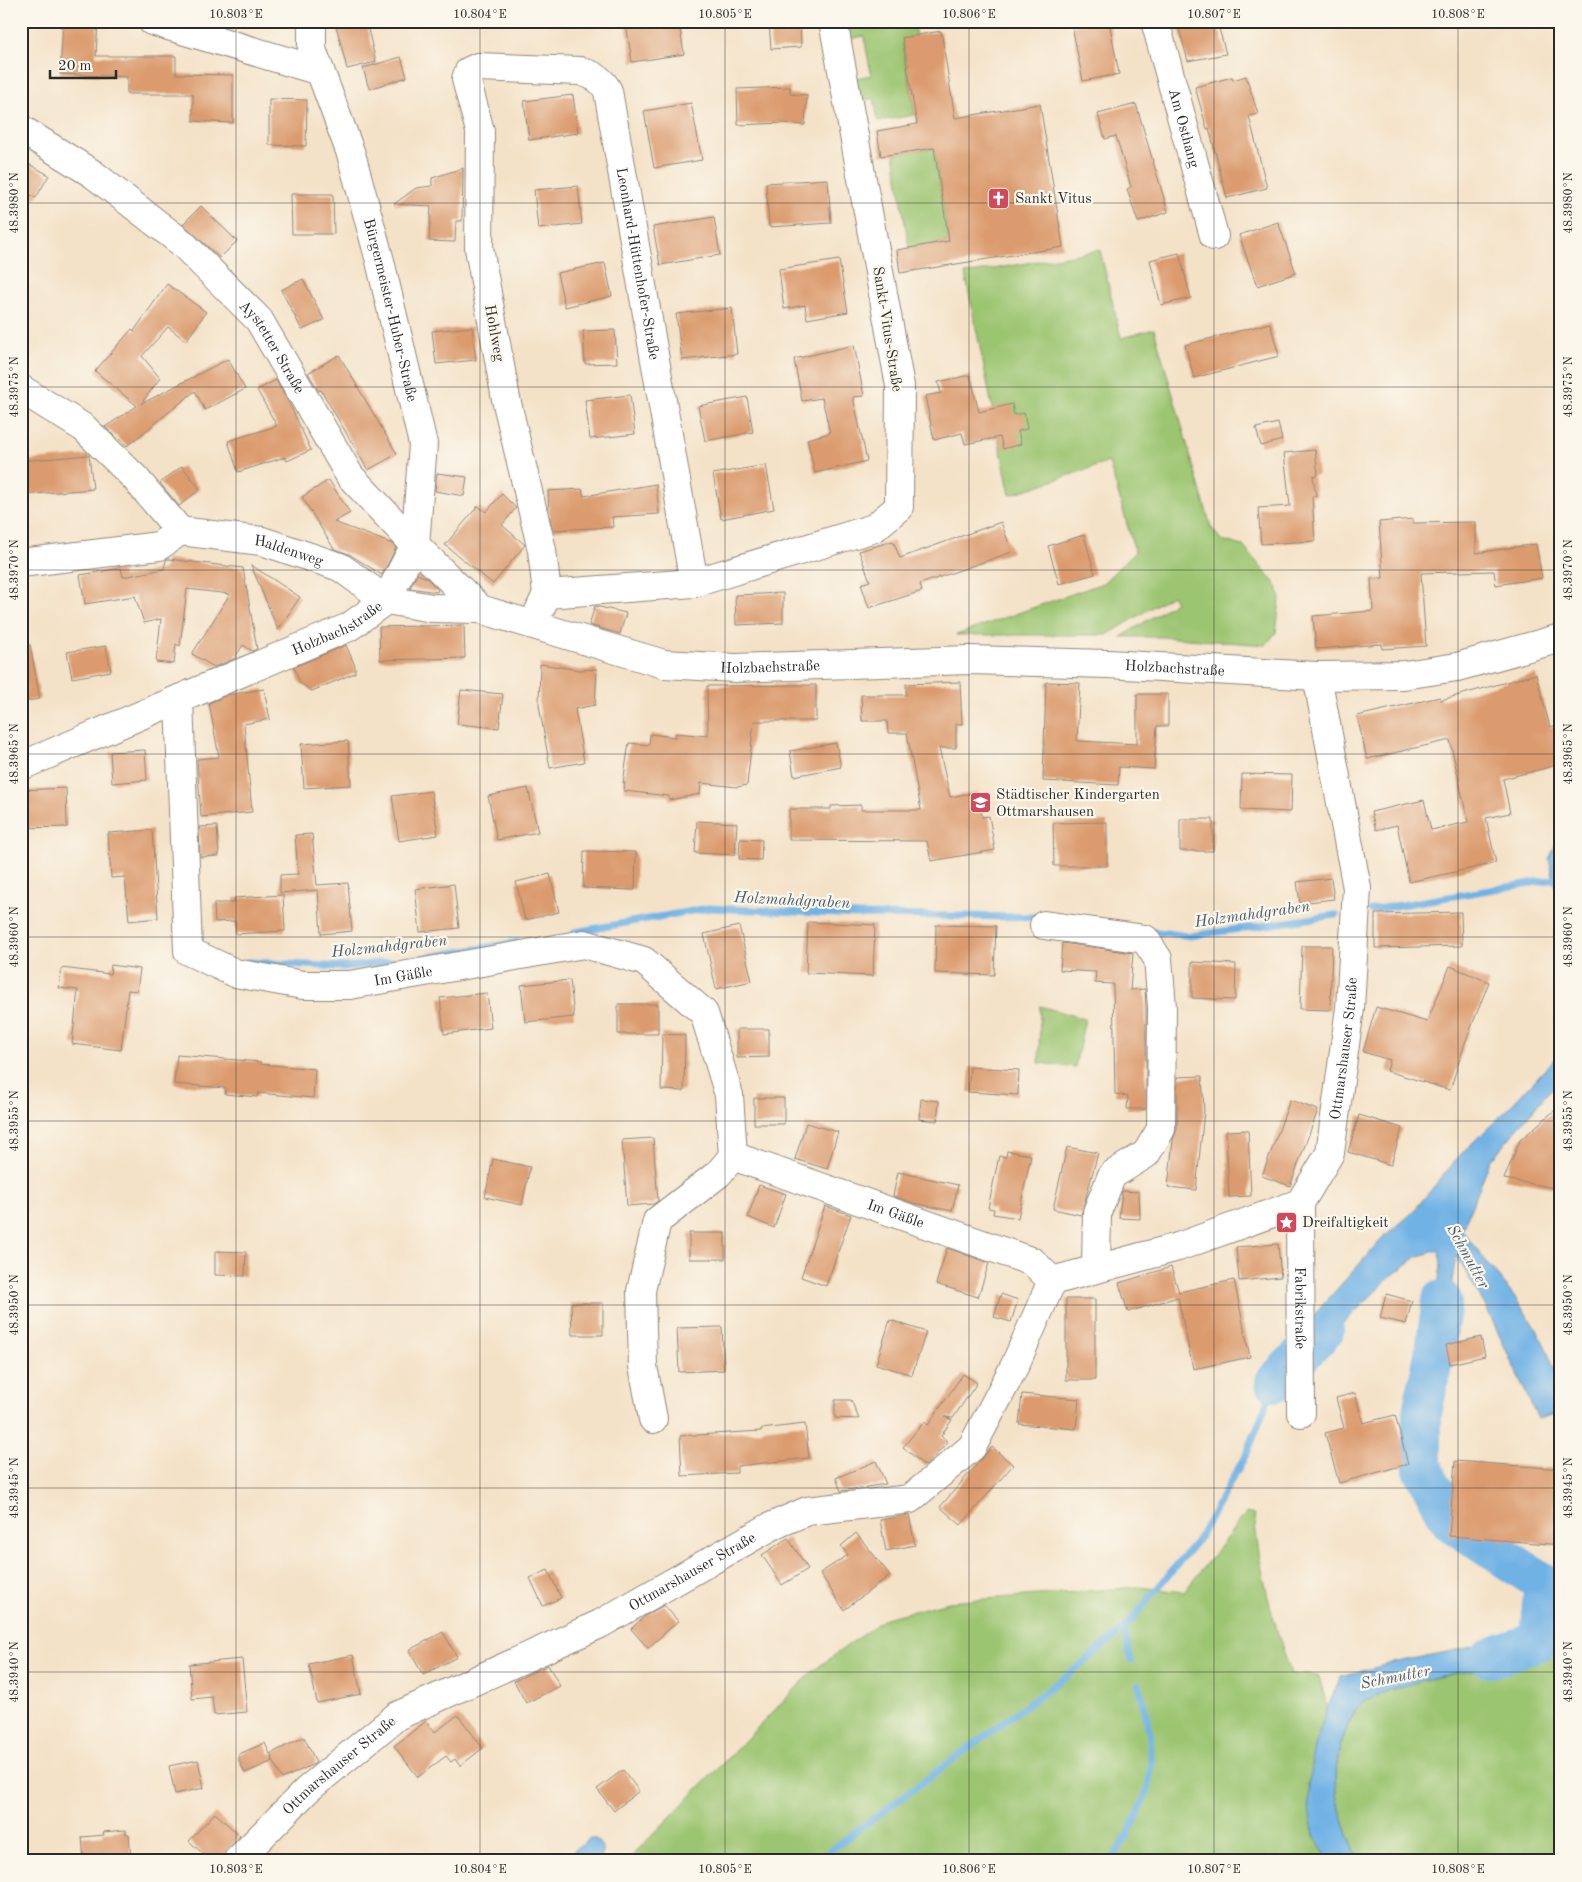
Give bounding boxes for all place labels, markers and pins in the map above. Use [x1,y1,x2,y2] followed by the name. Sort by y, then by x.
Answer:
[987,186,1011,210] church icon: Sankt Vitus
[1015,192,1092,207] place label: Sankt Vitus
[996,788,1160,820] place label: Städtischer Kindergarten Ottmarshausen
[968,791,992,815] school or university icon: Städtischer Kindergarten Ottmarshausen
[1274,1210,1298,1234] place icon: Dreifaltigkeit
[1302,1216,1389,1231] place label: Dreifaltigkeit

